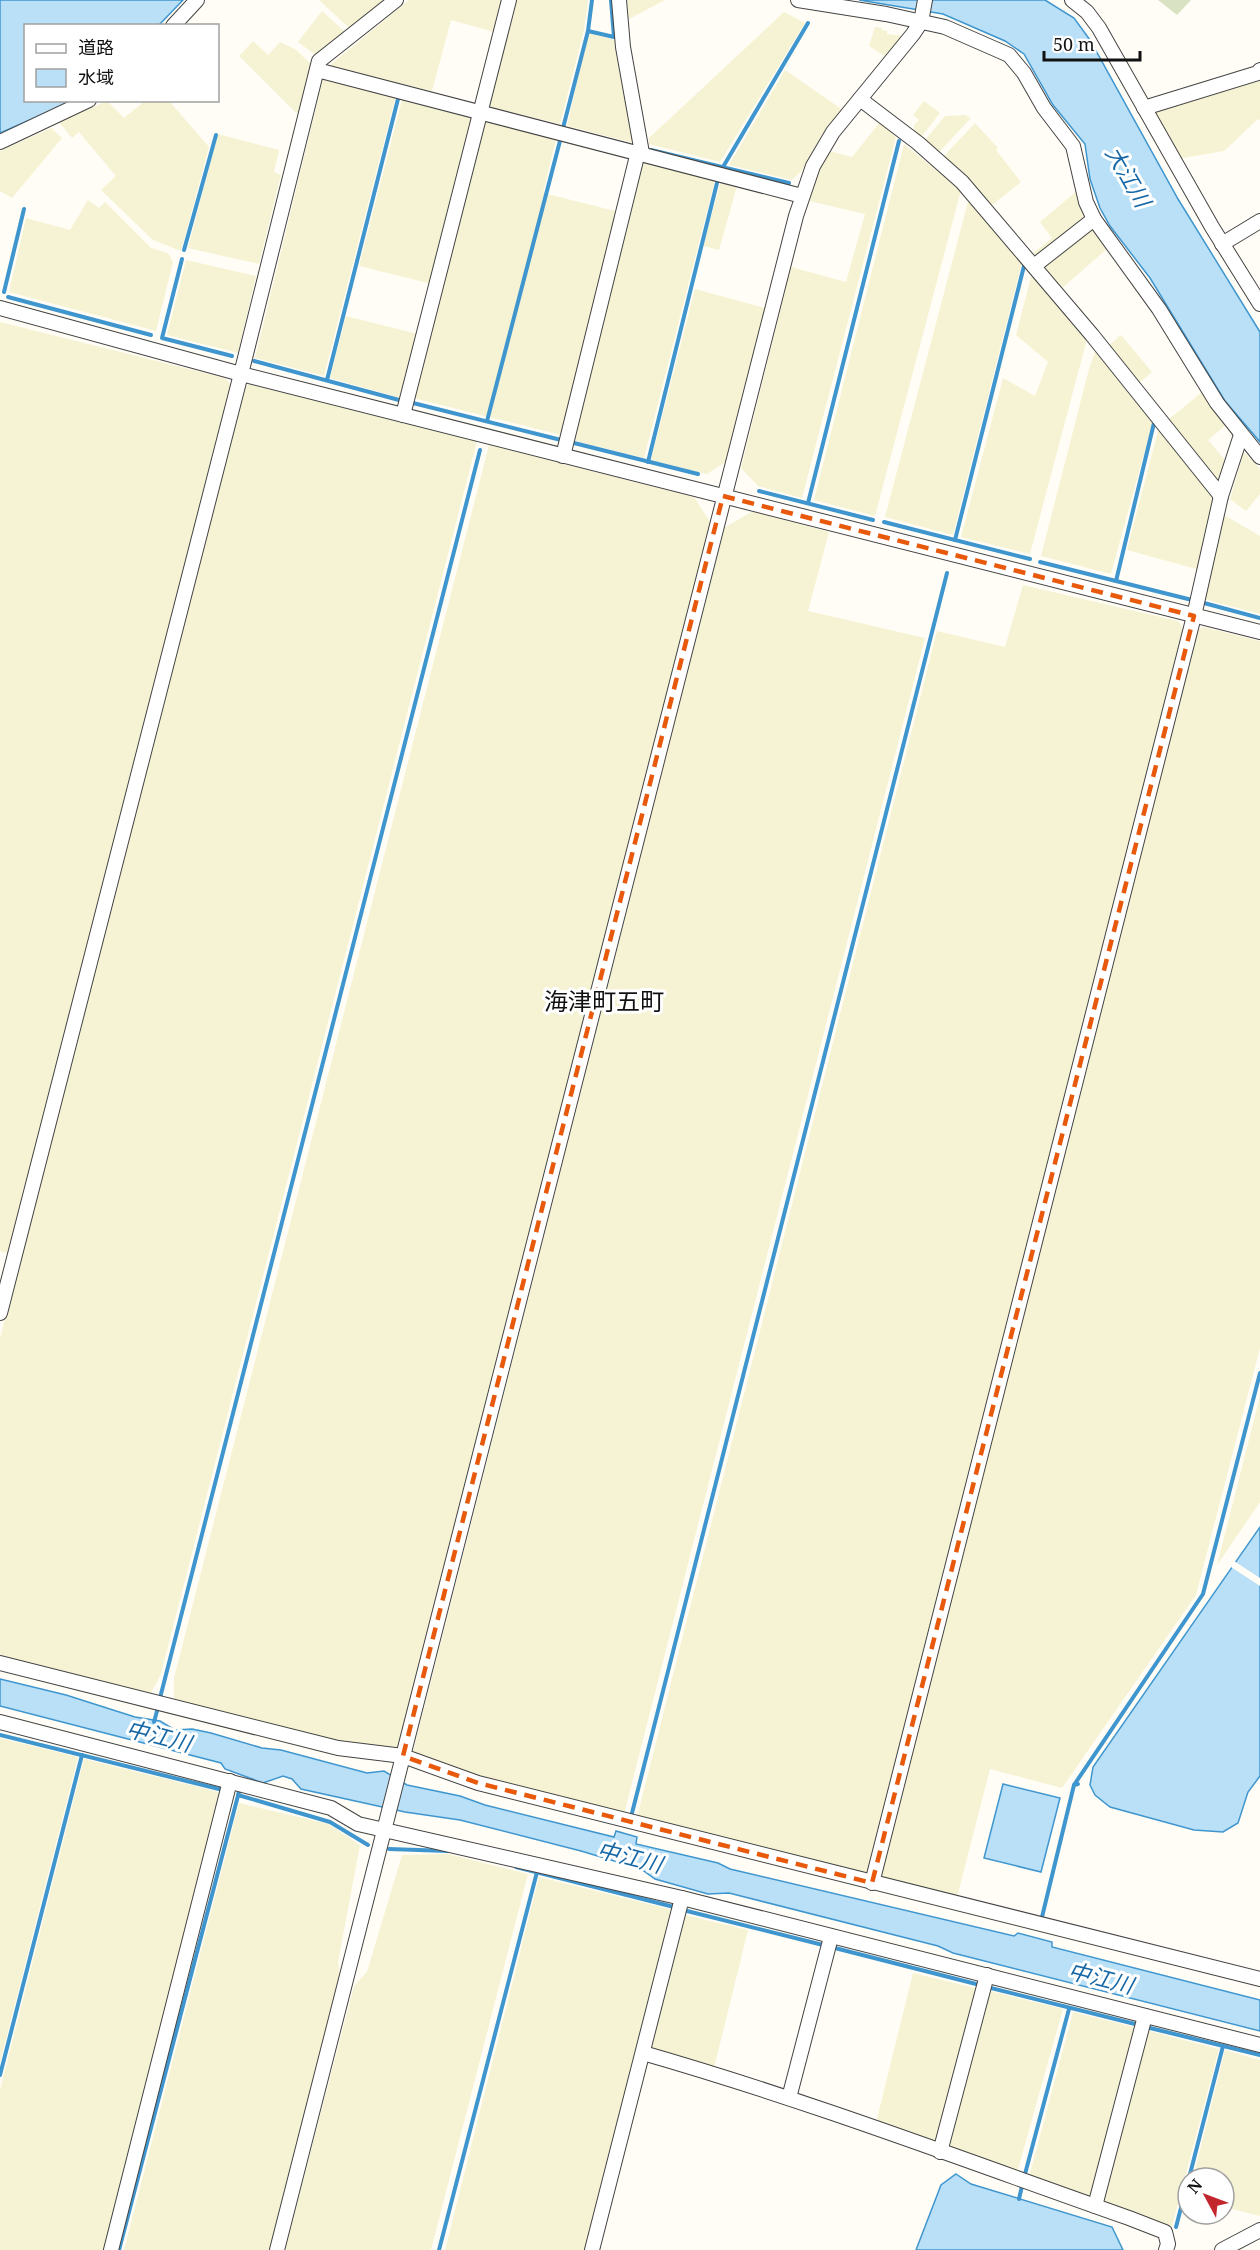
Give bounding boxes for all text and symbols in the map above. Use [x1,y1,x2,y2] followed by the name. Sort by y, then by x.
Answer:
[24,24,219,102] legend
[1044,24,1140,62] scale bar
[1053,32,1095,56] text: 50 m
[78,35,114,59] text: 道路
[78,65,114,89] text: 水域
[1100,140,1159,214] water label: 大江川
[544,984,664,1017] district label: 海津町五町
[123,1712,197,1758] water label: 中江川
[594,1833,668,1879] water label: 中江川
[1065,1954,1139,2000] water label: 中江川
[1176,2166,1236,2226] north arrow
[1182,2174,1207,2198] text: N

